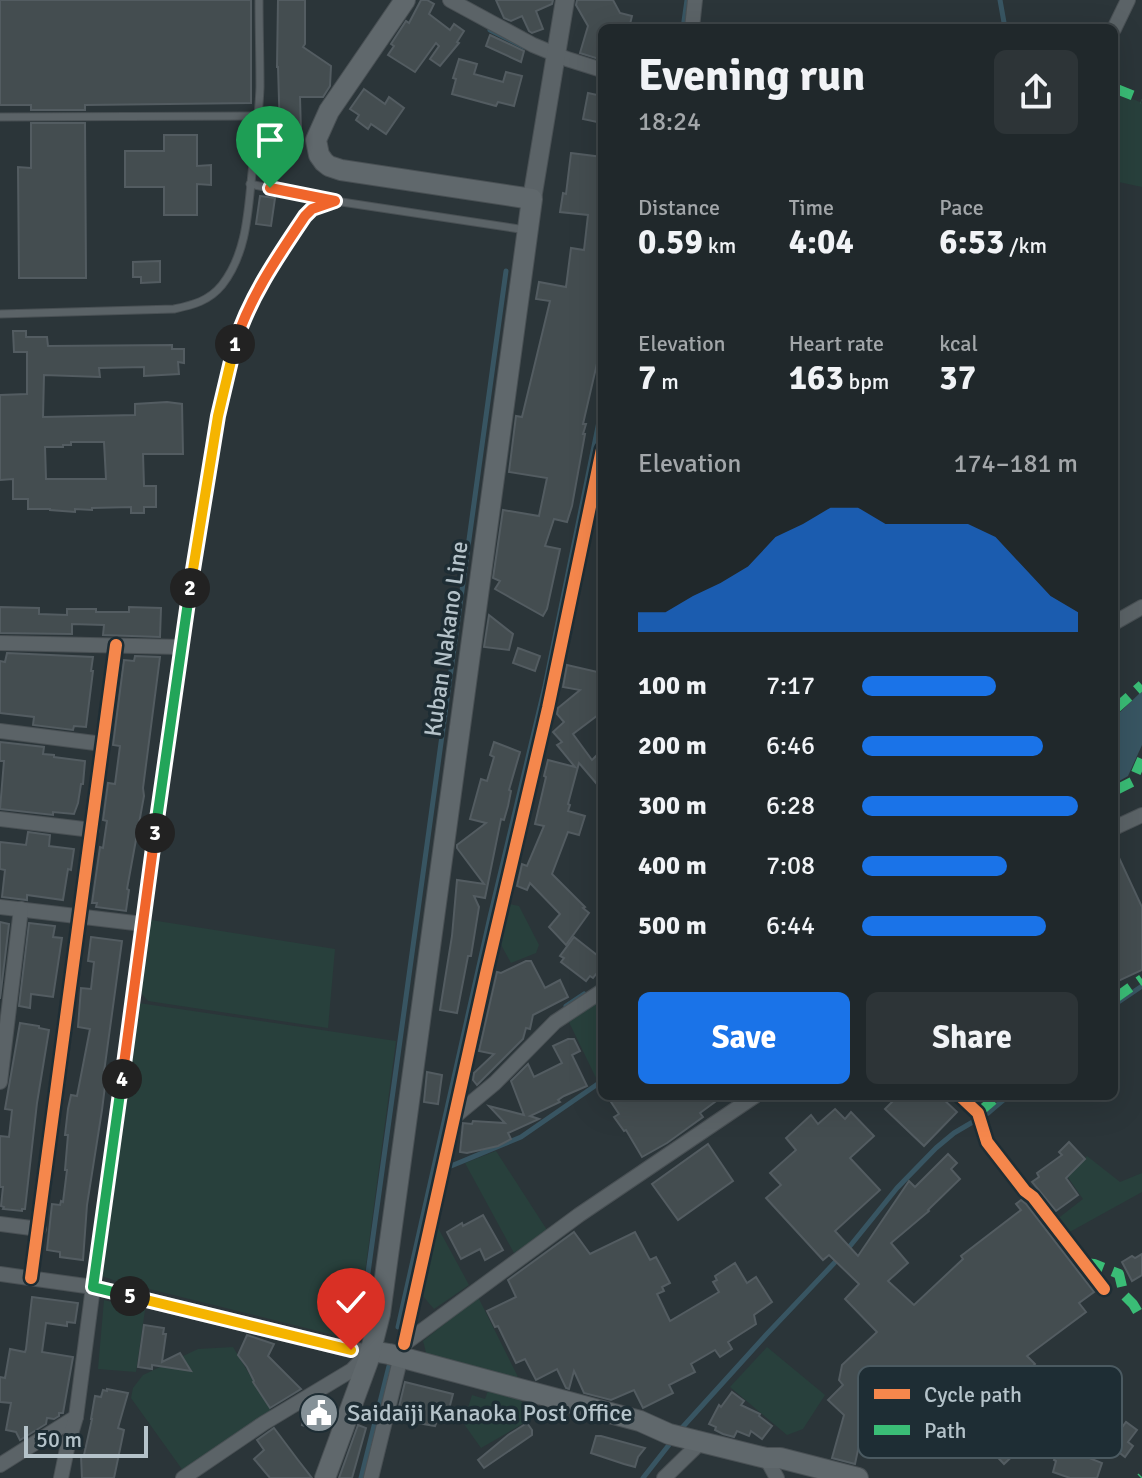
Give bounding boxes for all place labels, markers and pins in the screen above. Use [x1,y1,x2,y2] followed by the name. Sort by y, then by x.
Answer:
[236,106,304,188] pin
[215,324,255,364] pin: 1
[170,568,210,608] pin: 2
[135,813,175,853] pin: 3
[102,1059,142,1099] pin: 4
[317,1268,385,1350] pin
[110,1276,150,1316] pin: 5
[298,1392,340,1434] public building icon: Saidaiji Kanaoka Post Office
[347,1398,633,1428] place label: Saidaiji Kanaoka Post Office

